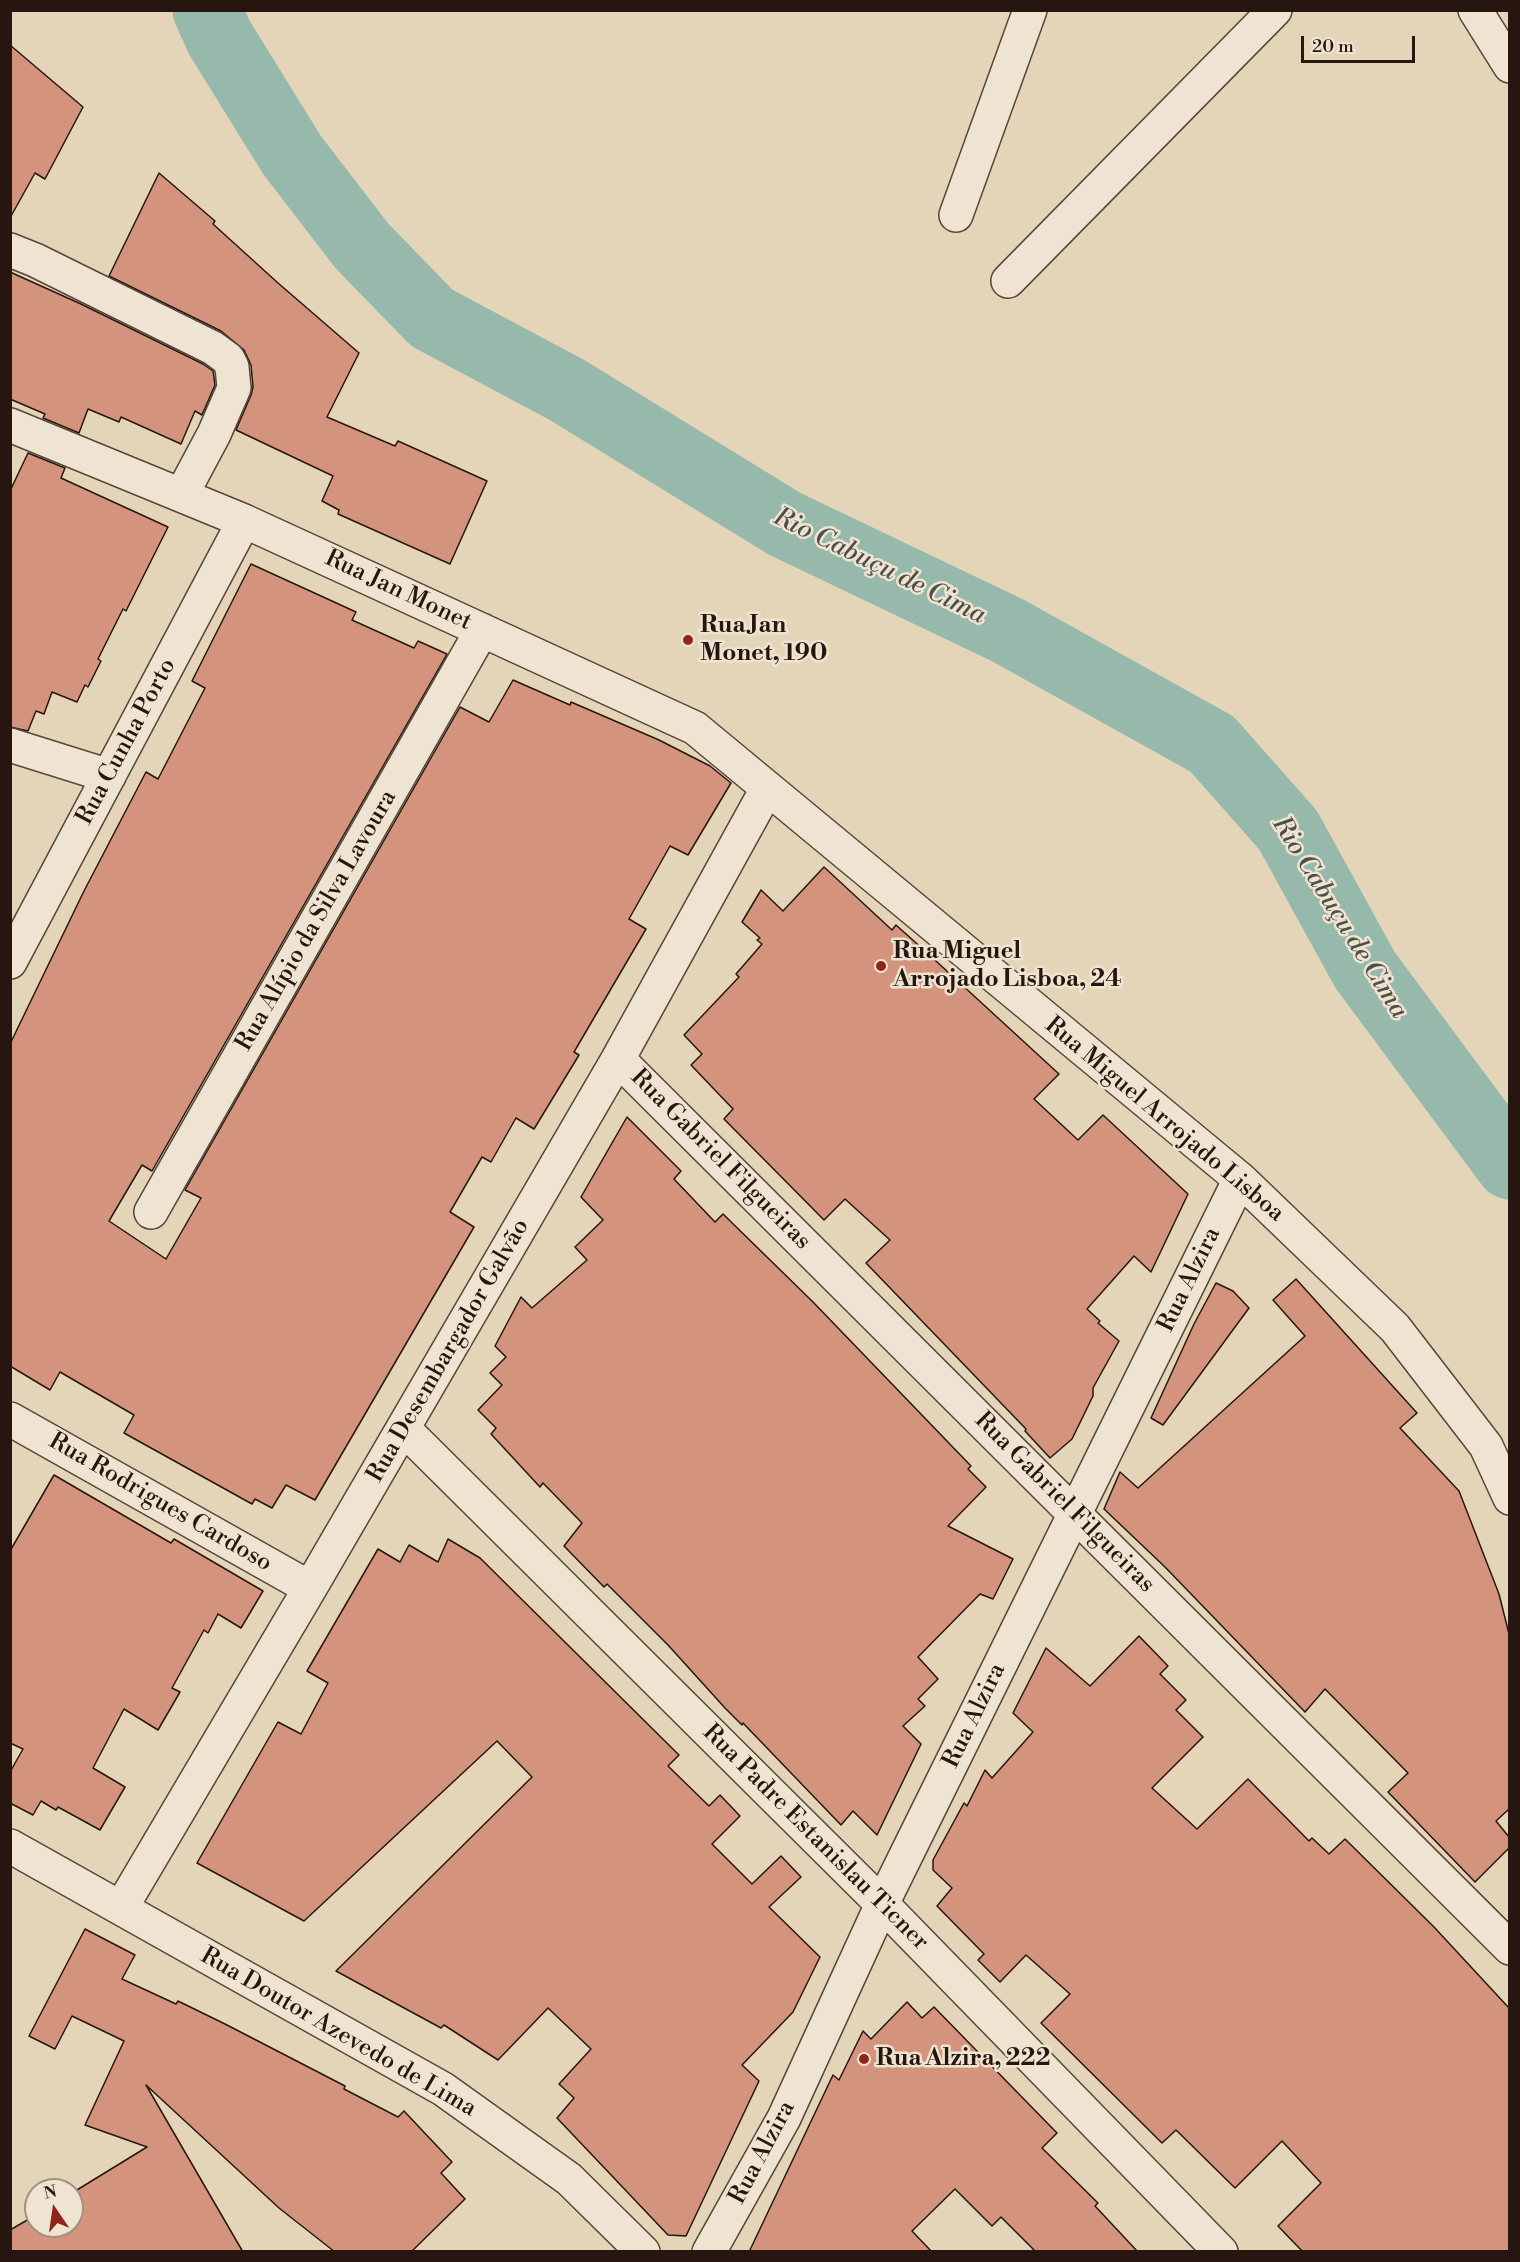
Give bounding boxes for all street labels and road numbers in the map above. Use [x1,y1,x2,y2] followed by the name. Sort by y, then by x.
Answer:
[320,544,476,638] street label: Rua Jan Monet
[71,654,183,830] street label: Rua Cunha Porto
[230,785,404,1057] street label: Rua Alípio da Silva Lavoura
[1039,1011,1289,1229] street label: Rua Miguel Arrojado Lisboa
[624,1064,816,1256] street label: Rua Gabriel Filgueiras
[362,1214,536,1488] street label: Rua Desembargador Galvão
[1152,1223,1228,1337] street label: Rua Alzira
[968,1407,1160,1599] street label: Rua Gabriel Filgueiras
[43,1427,277,1579] street label: Rua Rodrigues Cardoso
[937,1659,1013,1773] street label: Rua Alzira
[696,1719,934,1957] street label: Rua Padre Estanislau Ticner
[195,1942,481,2124] street label: Rua Doutor Azevedo de Lima
[724,2096,802,2210] street label: Rua Alzira

